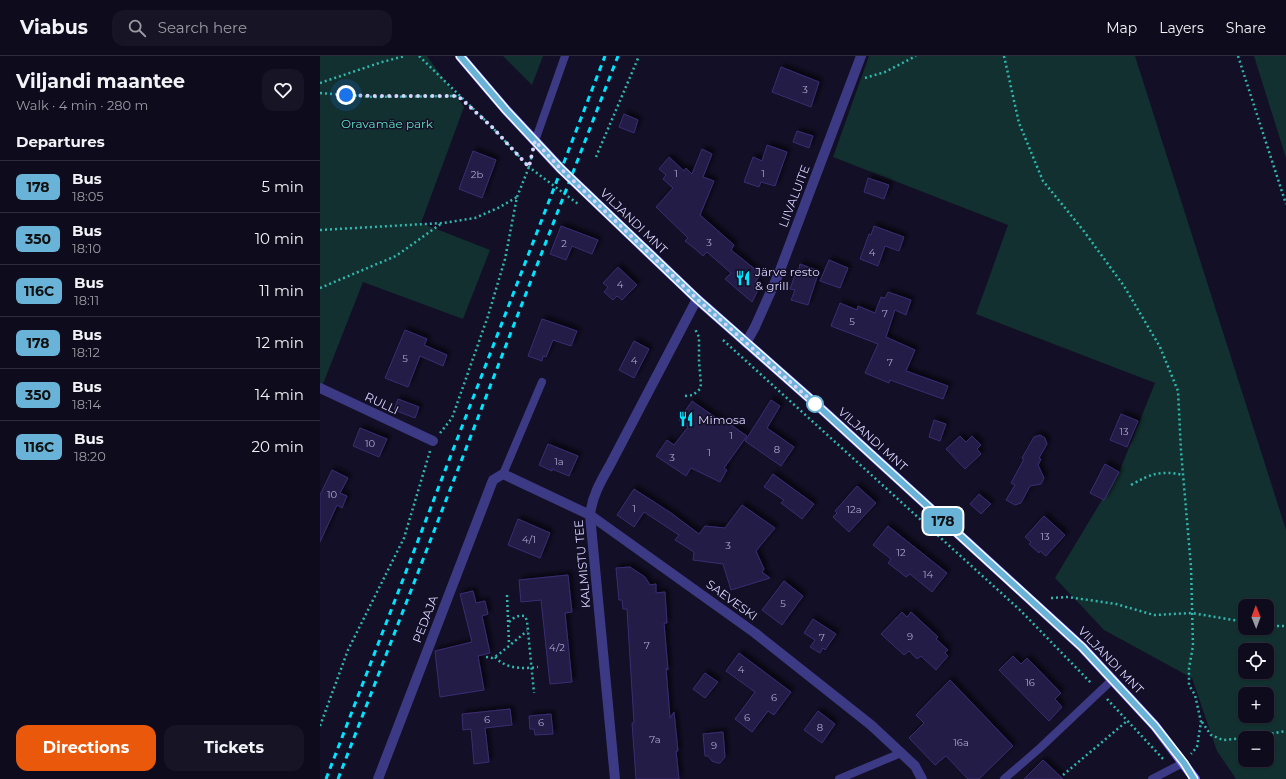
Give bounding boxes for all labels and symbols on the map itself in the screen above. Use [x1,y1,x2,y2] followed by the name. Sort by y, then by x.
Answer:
[802,83,808,96] house number: 3
[336,85,356,105] your location
[341,116,434,131] park label: Oravamäe park
[775,163,813,229] street label: LIIVALUITE
[674,167,678,180] house number: 1
[761,167,765,180] house number: 1
[471,168,483,181] house number: 2b
[597,185,671,257] street label: VILJANDI MNT
[706,236,712,249] house number: 3
[561,237,567,250] house number: 2
[869,246,876,259] house number: 4
[754,264,820,293] place label: Järve resto & grill
[734,269,752,287] restaurant icon: Järve resto & grill
[617,278,624,291] house number: 4
[882,307,888,320] house number: 7
[849,315,855,328] house number: 5
[402,352,408,365] house number: 5
[631,354,638,367] house number: 4
[887,356,893,369] house number: 7
[363,389,401,417] street label: RULLI
[806,395,824,413] unlabelled marker
[835,404,911,474] street label: VILJANDI MNT
[677,410,695,428] restaurant icon: Mimosa
[698,412,746,427] place label: Mimosa
[1119,425,1129,438] house number: 13
[729,429,733,442] house number: 1
[365,437,375,450] house number: 10
[774,443,780,456] house number: 8
[707,446,711,459] house number: 1
[669,451,675,464] house number: 3
[554,455,564,468] house number: 1a
[327,488,337,501] house number: 10
[632,502,636,515] house number: 1
[846,503,862,516] house number: 12a
[920,508,966,534] line badge: 178
[571,519,593,609] street label: KALMISTU TEE
[1040,530,1050,543] house number: 13
[522,533,536,546] house number: 4/1
[725,539,731,552] house number: 3
[896,546,906,559] house number: 12
[923,568,933,581] house number: 14
[703,576,761,624] street label: SAEVESKI
[409,593,441,645] street label: PEDAJA
[780,597,786,610] house number: 5
[1238,599,1274,635] north arrow
[1075,623,1147,697] street label: VILJANDI MNT
[907,630,913,643] house number: 9
[819,631,825,644] house number: 7
[644,639,650,652] house number: 7
[549,641,565,654] house number: 4/2
[738,663,745,676] house number: 4
[1025,676,1035,689] house number: 16
[771,691,777,704] house number: 6
[744,711,750,724] house number: 6
[484,713,490,726] house number: 6
[538,716,544,729] house number: 6
[817,721,823,734] house number: 8
[649,733,661,746] house number: 7a
[953,736,969,749] house number: 16a
[711,739,717,752] house number: 9

